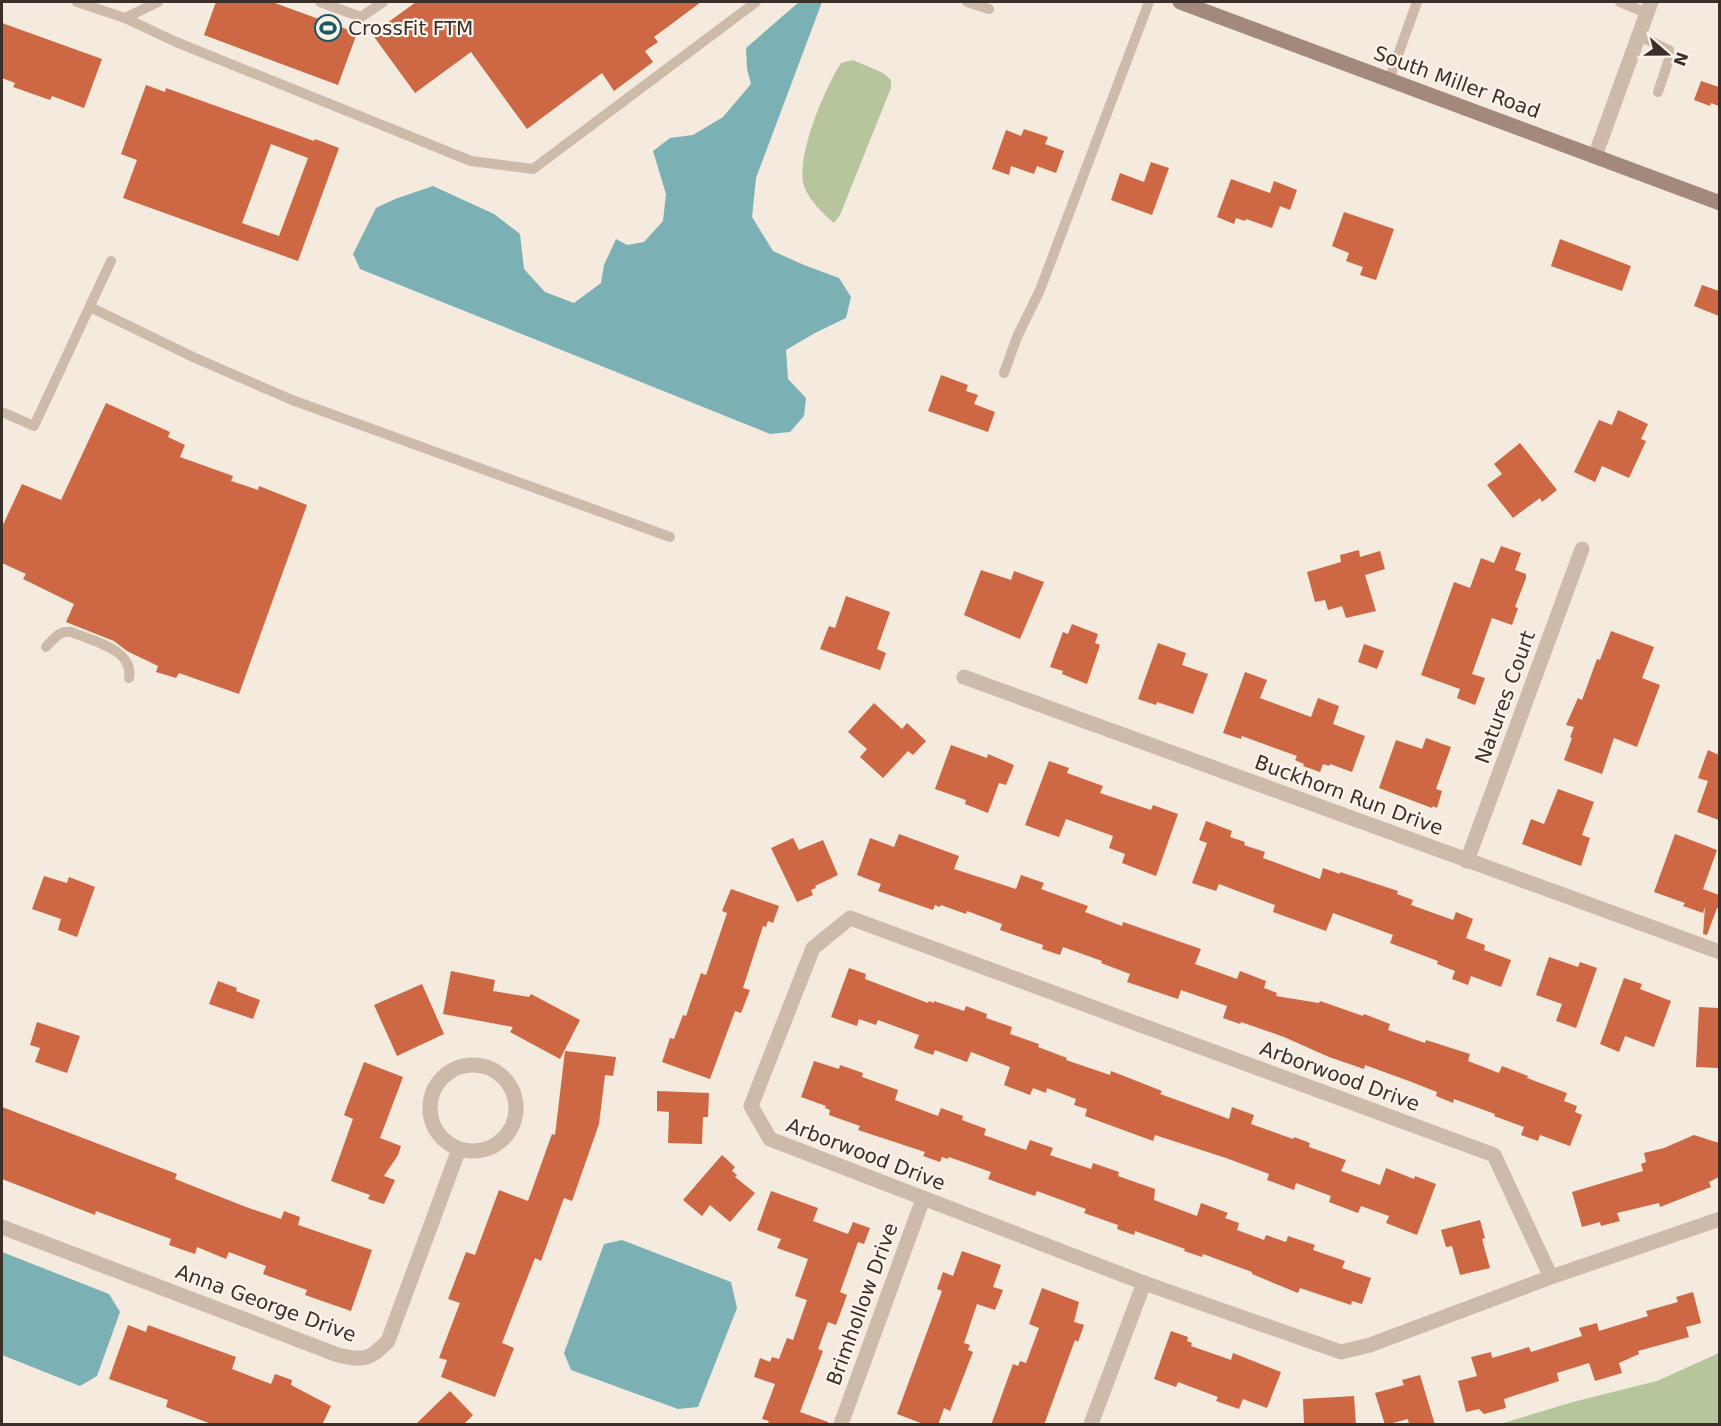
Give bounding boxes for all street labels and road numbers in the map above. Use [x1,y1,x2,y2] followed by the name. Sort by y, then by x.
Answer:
[1370,41,1544,123] street label: South Miller Road
[1470,627,1540,767] street label: Natures Court
[1251,750,1447,840] street label: Buckhorn Run Drive
[1257,1036,1423,1116] street label: Arborwood Drive
[783,1113,949,1195] street label: Arborwood Drive
[821,1219,903,1389] street label: Brimhollow Drive
[173,1259,359,1347] street label: Anna George Drive

